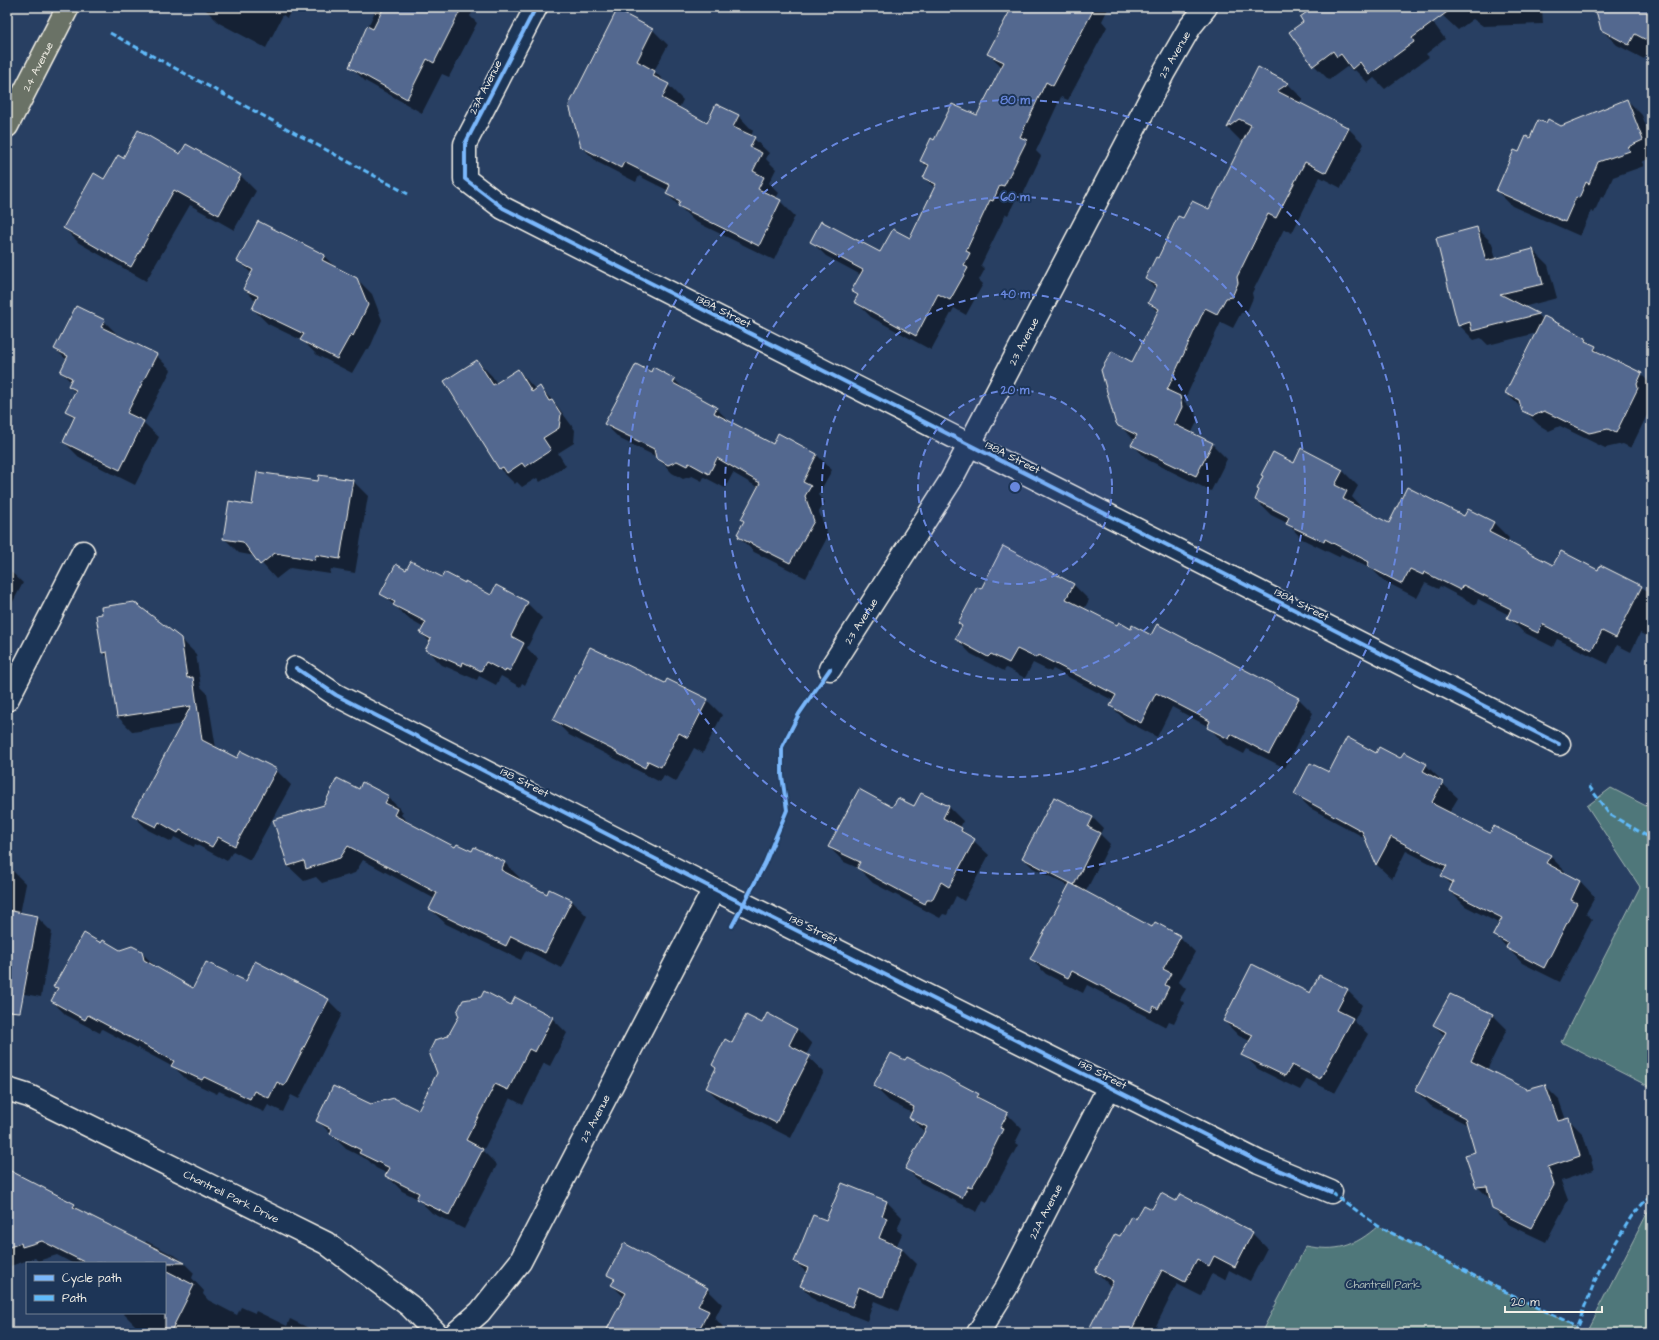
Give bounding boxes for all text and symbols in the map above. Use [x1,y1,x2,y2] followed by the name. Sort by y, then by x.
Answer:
[1155,28,1194,81] street label: 23 Avenue
[19,39,57,94] street label: 24 Avenue
[465,57,506,117] street label: 23A Avenue
[1000,92,1030,109] text: 80 m
[1000,189,1030,206] text: 60 m
[1000,286,1031,303] text: 40 m
[694,291,754,332] street label: 138A Street
[1005,315,1043,368] street label: 23 Avenue
[1000,382,1030,399] text: 20 m
[983,437,1043,478] street label: 138A Street
[1008,480,1022,494] centre of rings
[1272,584,1332,625] street label: 138A Street
[841,595,882,647] street label: 23 Avenue
[498,764,552,801] street label: 138 Street
[787,911,841,948] street label: 138 Street
[1076,1056,1130,1093] street label: 138 Street
[577,1092,614,1145] street label: 23 Avenue
[181,1167,282,1227] street label: Chantrell Park Drive
[1025,1182,1066,1242] street label: 22A Avenue
[26,1262,166,1314] legend
[62,1270,121,1288] text: Cycle path
[1346,1277,1420,1292] park label: Chantrell Park
[1505,1288,1602,1314] scale bar
[62,1290,87,1307] text: Path
[1511,1294,1540,1311] text: 20 m

